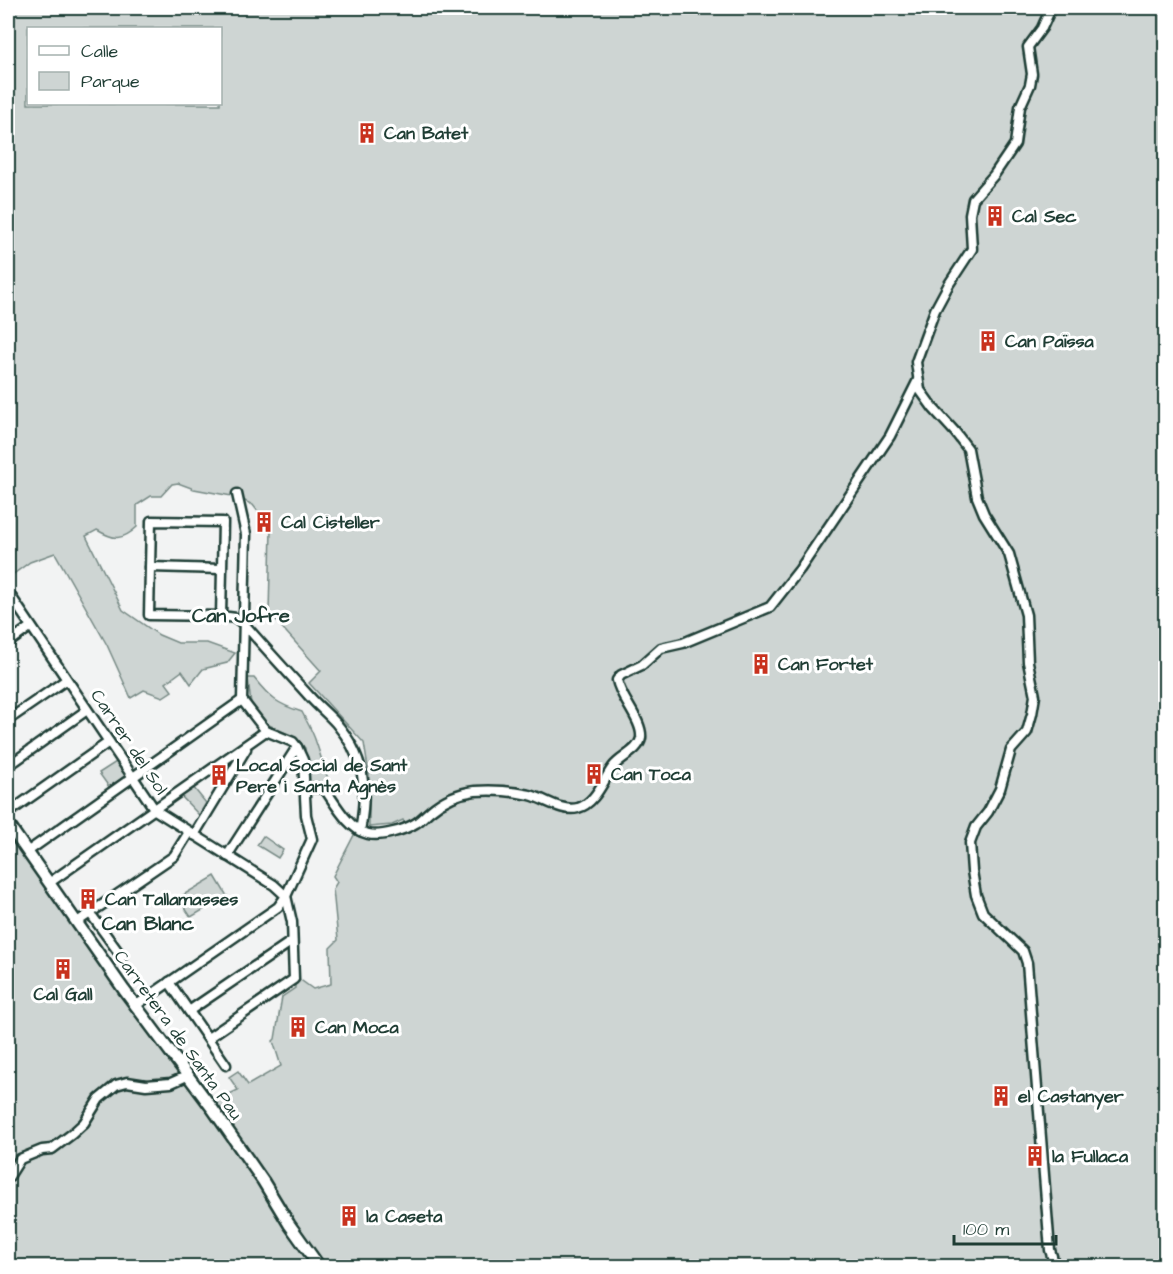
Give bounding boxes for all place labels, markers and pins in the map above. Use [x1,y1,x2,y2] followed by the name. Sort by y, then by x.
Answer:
[355,121,379,145] building icon: Can Batet
[384,121,469,146] place label: Can Batet
[983,204,1007,228] building icon: Cal Sec
[1012,204,1077,229] place label: Cal Sec
[976,329,1000,353] building icon: Can Païssa
[1005,329,1095,354] place label: Can Païssa
[252,510,276,534] building icon: Cal Cisteller
[281,510,380,535] place label: Cal Cisteller
[749,652,773,676] building icon: Can Fortet
[778,652,874,677] place label: Can Fortet
[236,753,408,800] place label: Local Social de Sant Pere i Santa Agnès
[582,762,606,786] building icon: Can Toca
[611,762,692,787] place label: Can Toca
[207,763,231,787] building icon: Local Social de Sant Pere i Santa Agnès
[76,887,100,911] building icon: Can Tallamasses
[105,887,238,912] place label: Can Tallamasses
[51,957,75,981] building icon: Cal Gall
[33,982,93,1007] place label: Cal Gall
[286,1015,310,1039] building icon: Can Moca
[315,1015,400,1040] place label: Can Moca
[989,1084,1013,1108] building icon: el Castanyer
[1018,1084,1124,1110] place label: el Castanyer
[1023,1144,1047,1168] building icon: la Fullaca
[1052,1144,1129,1169] place label: la Fullaca
[337,1204,361,1228] building icon: la Caseta
[366,1204,443,1229] place label: la Caseta

